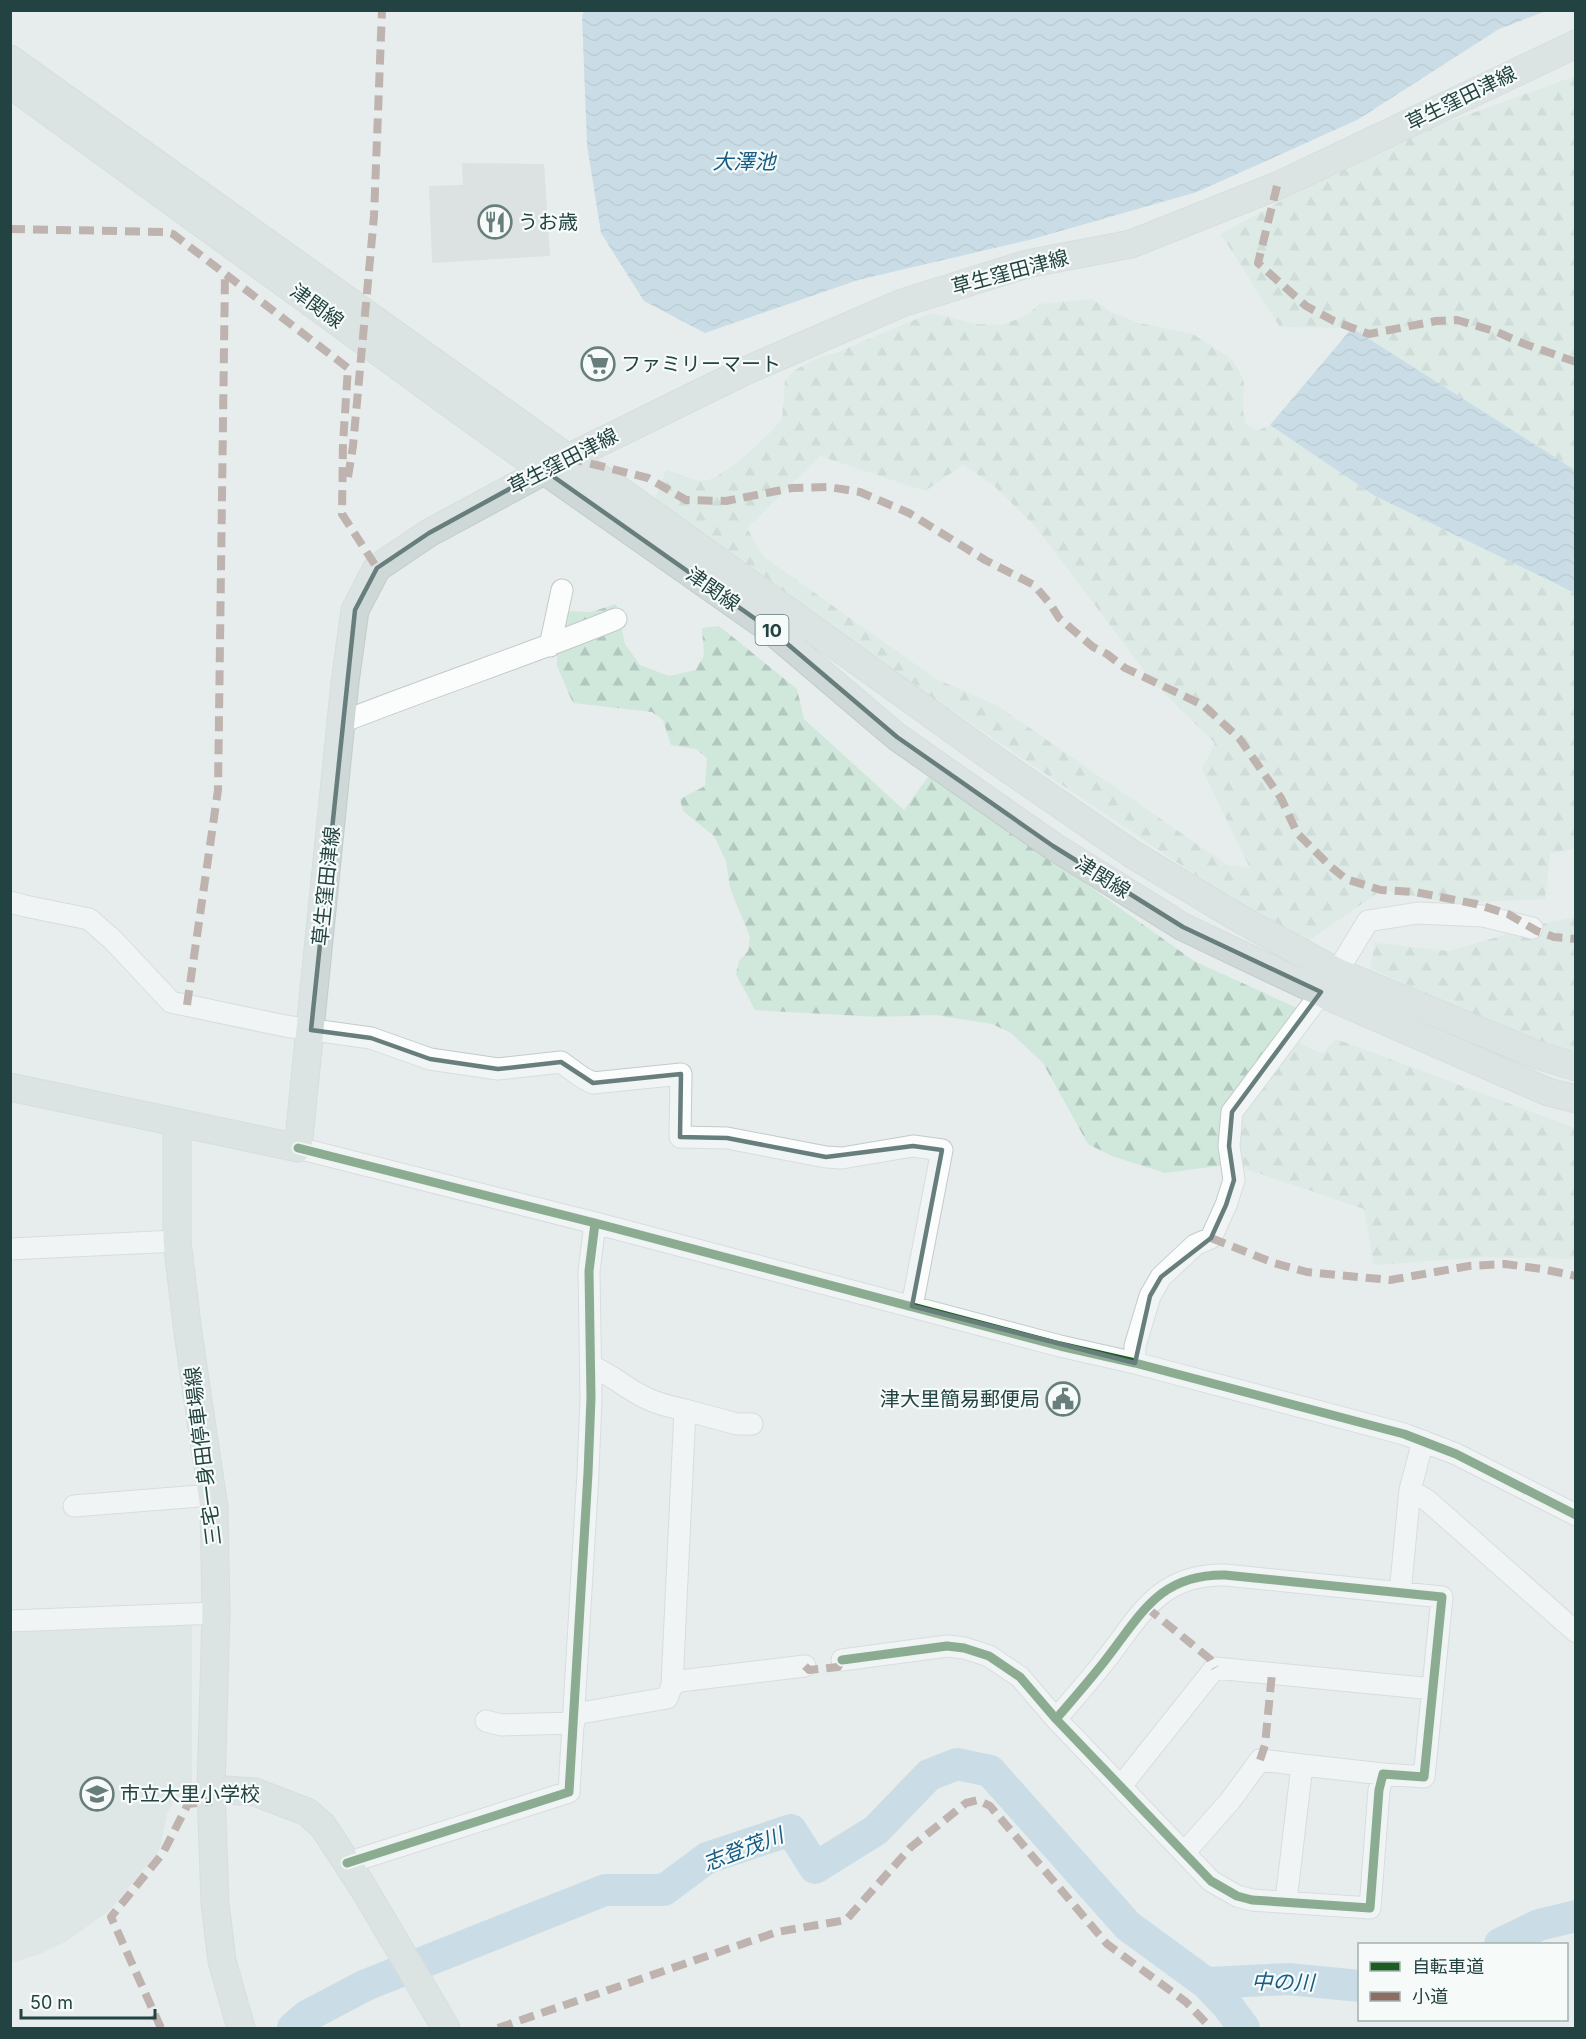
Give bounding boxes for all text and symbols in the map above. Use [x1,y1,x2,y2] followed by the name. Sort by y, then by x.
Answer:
[1402,61,1520,135] street label: 草生窪田津線
[713,149,777,174] water label: 大澤池
[477,204,513,240] restaurant icon: うお歳
[518,210,578,234] place label: うお歳
[949,245,1071,299] street label: 草生窪田津線
[286,279,348,333] street label: 津関線
[580,346,616,382] supermarket icon: ファミリーマート
[621,352,781,376] place label: ファミリーマート
[504,423,622,499] street label: 草生窪田津線
[682,562,744,616] street label: 津関線
[756,615,788,645] road number: 10
[308,825,344,947] street label: 草生窪田津線
[1071,851,1135,903] street label: 津関線
[180,1365,226,1547] street label: 三宅一身田停車場線
[1045,1381,1081,1417] public building icon: 津大里簡易郵便局
[880,1387,1040,1411] place label: 津大里簡易郵便局
[79,1776,115,1812] school or university icon: 市立大里小学校
[120,1782,260,1806] place label: 市立大里小学校
[699,1822,789,1876] water label: 志登茂川
[1358,1943,1568,2021] legend
[1412,1956,1484,1977] text: 自転車道
[1251,1969,1317,1995] water label: 中の川
[21,1982,154,2020] scale bar
[1412,1986,1448,2007] text: 小道
[30,1992,73,2013] text: 50 m

